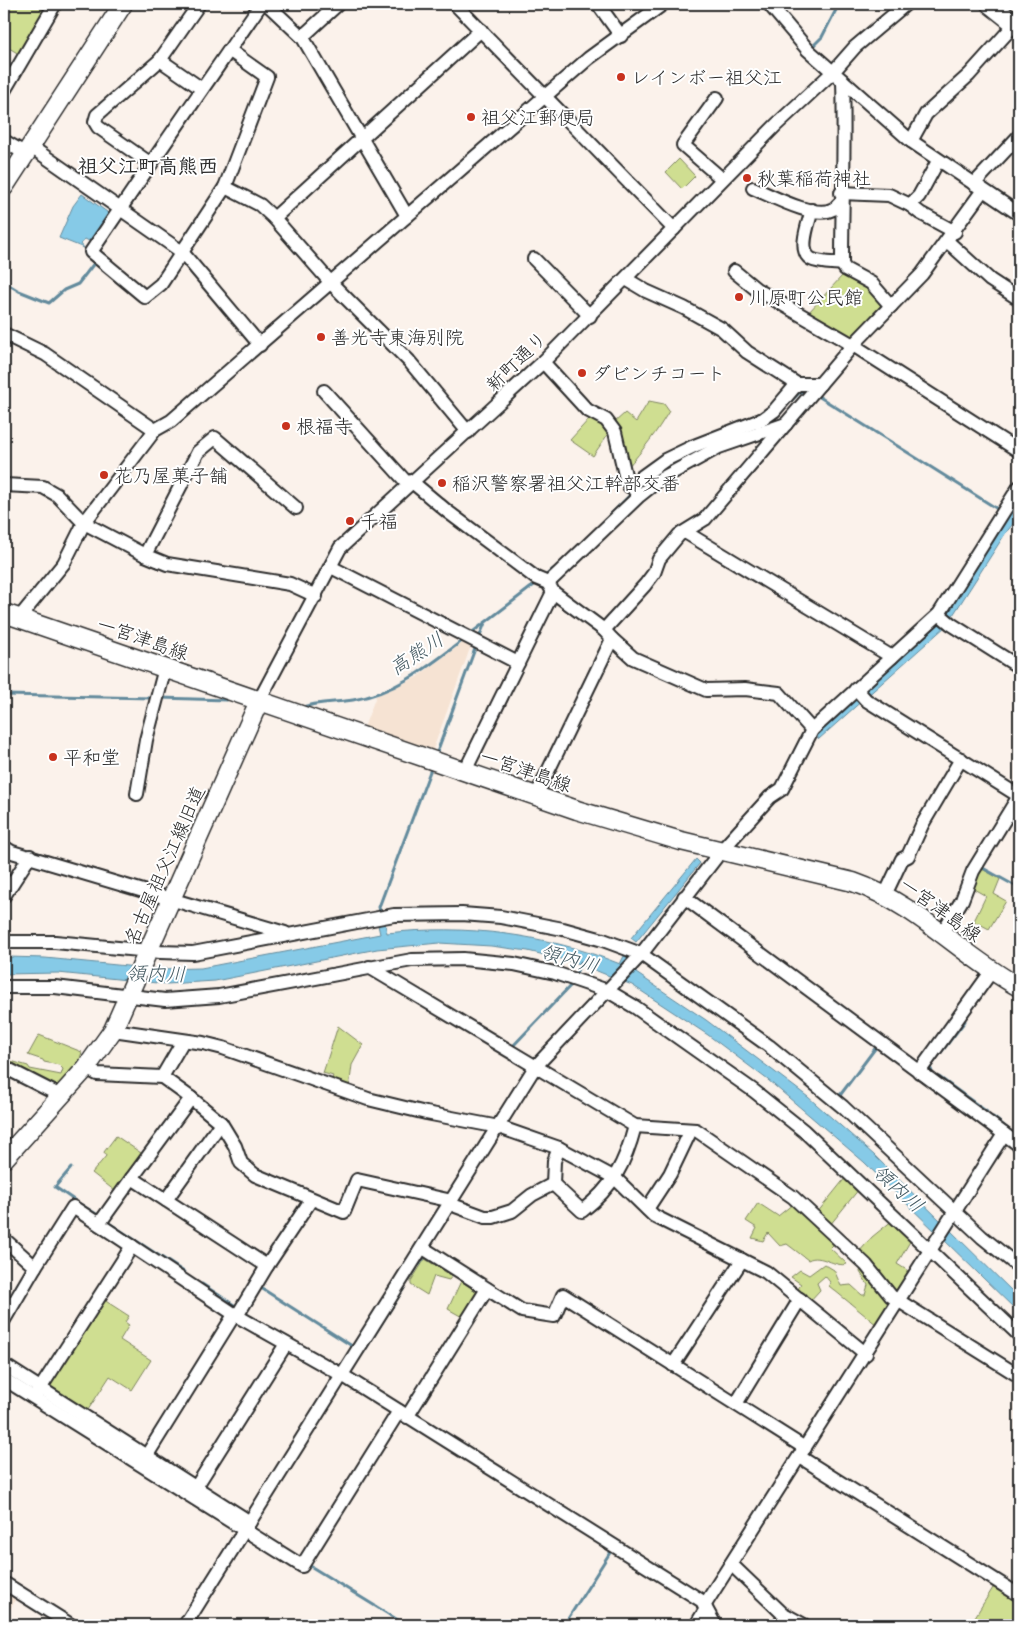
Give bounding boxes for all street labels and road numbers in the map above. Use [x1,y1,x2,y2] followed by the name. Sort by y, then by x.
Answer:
[480,325,552,397] street label: 新町通り
[94,610,192,666] street label: 一宮津島線
[477,742,575,798] street label: 一宮津島線
[117,782,211,948] street label: 名古屋祖父江線旧道
[895,871,987,947] street label: 一宮津島線

